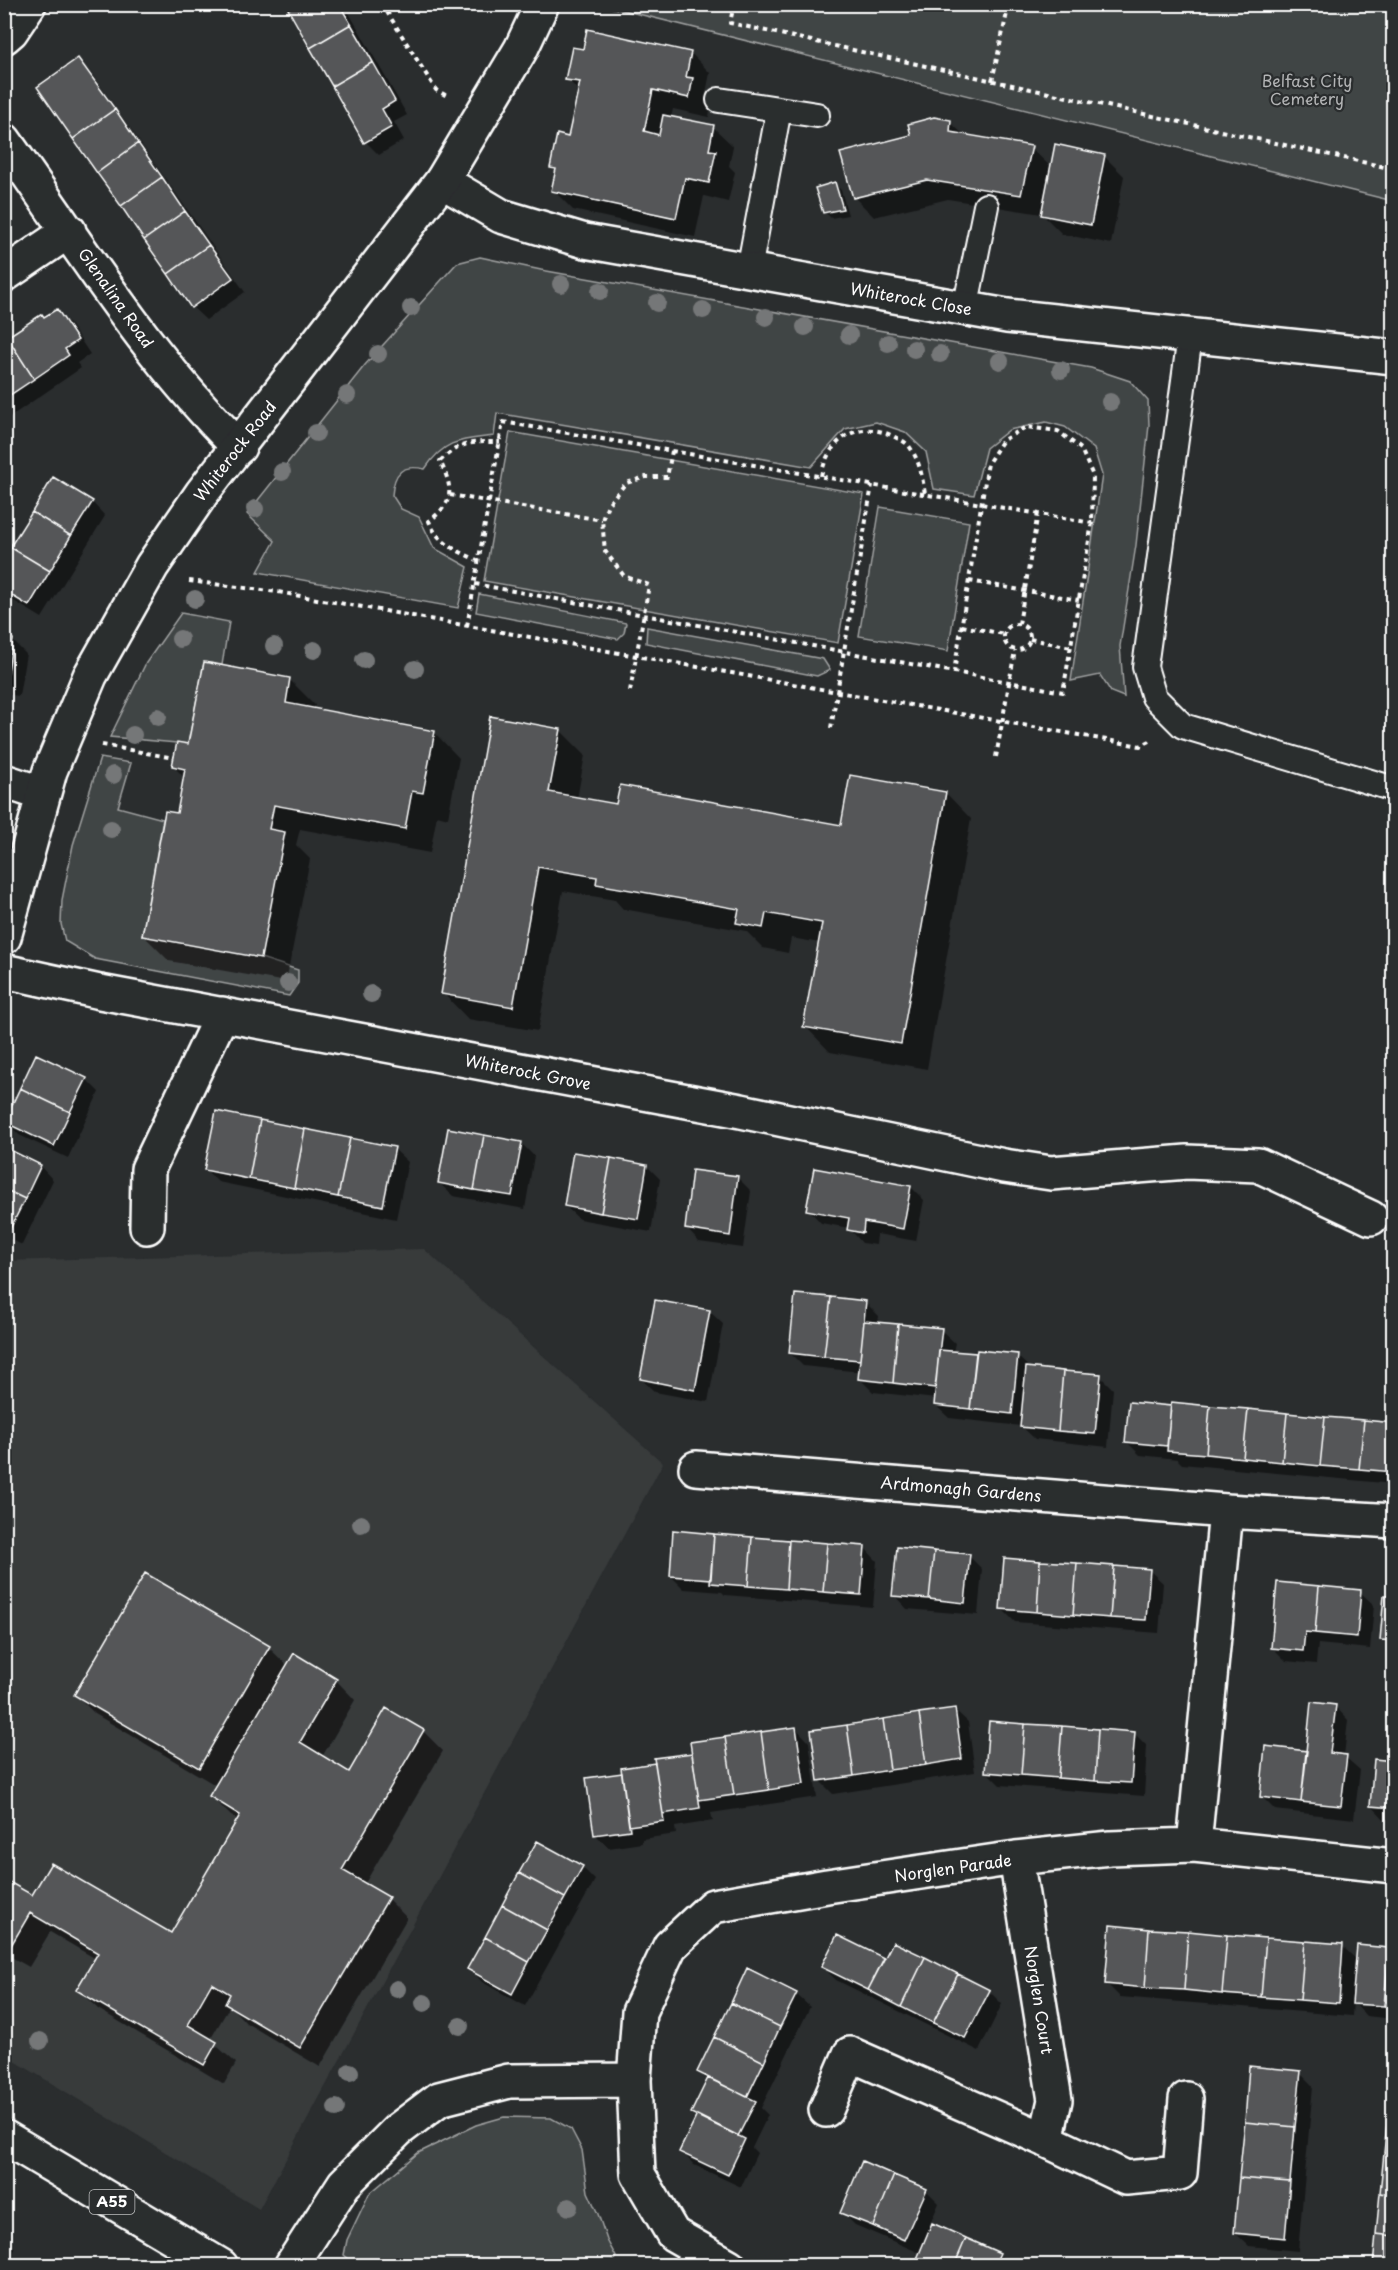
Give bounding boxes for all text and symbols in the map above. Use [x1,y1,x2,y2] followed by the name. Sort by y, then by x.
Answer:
[1262,68,1352,110] park label: Belfast City Cemetery
[73,242,160,353] street label: Glenalina Road
[849,276,974,321] street label: Whiterock Close
[187,395,281,506] street label: Whiterock Road
[463,1047,593,1095] street label: Whiterock Grove
[880,1469,1042,1507] street label: Ardmonagh Gardens
[893,1847,1013,1887] street label: Norglen Parade
[1020,1944,1060,2056] street label: Norglen Court
[90,2190,134,2214] road number: A55

